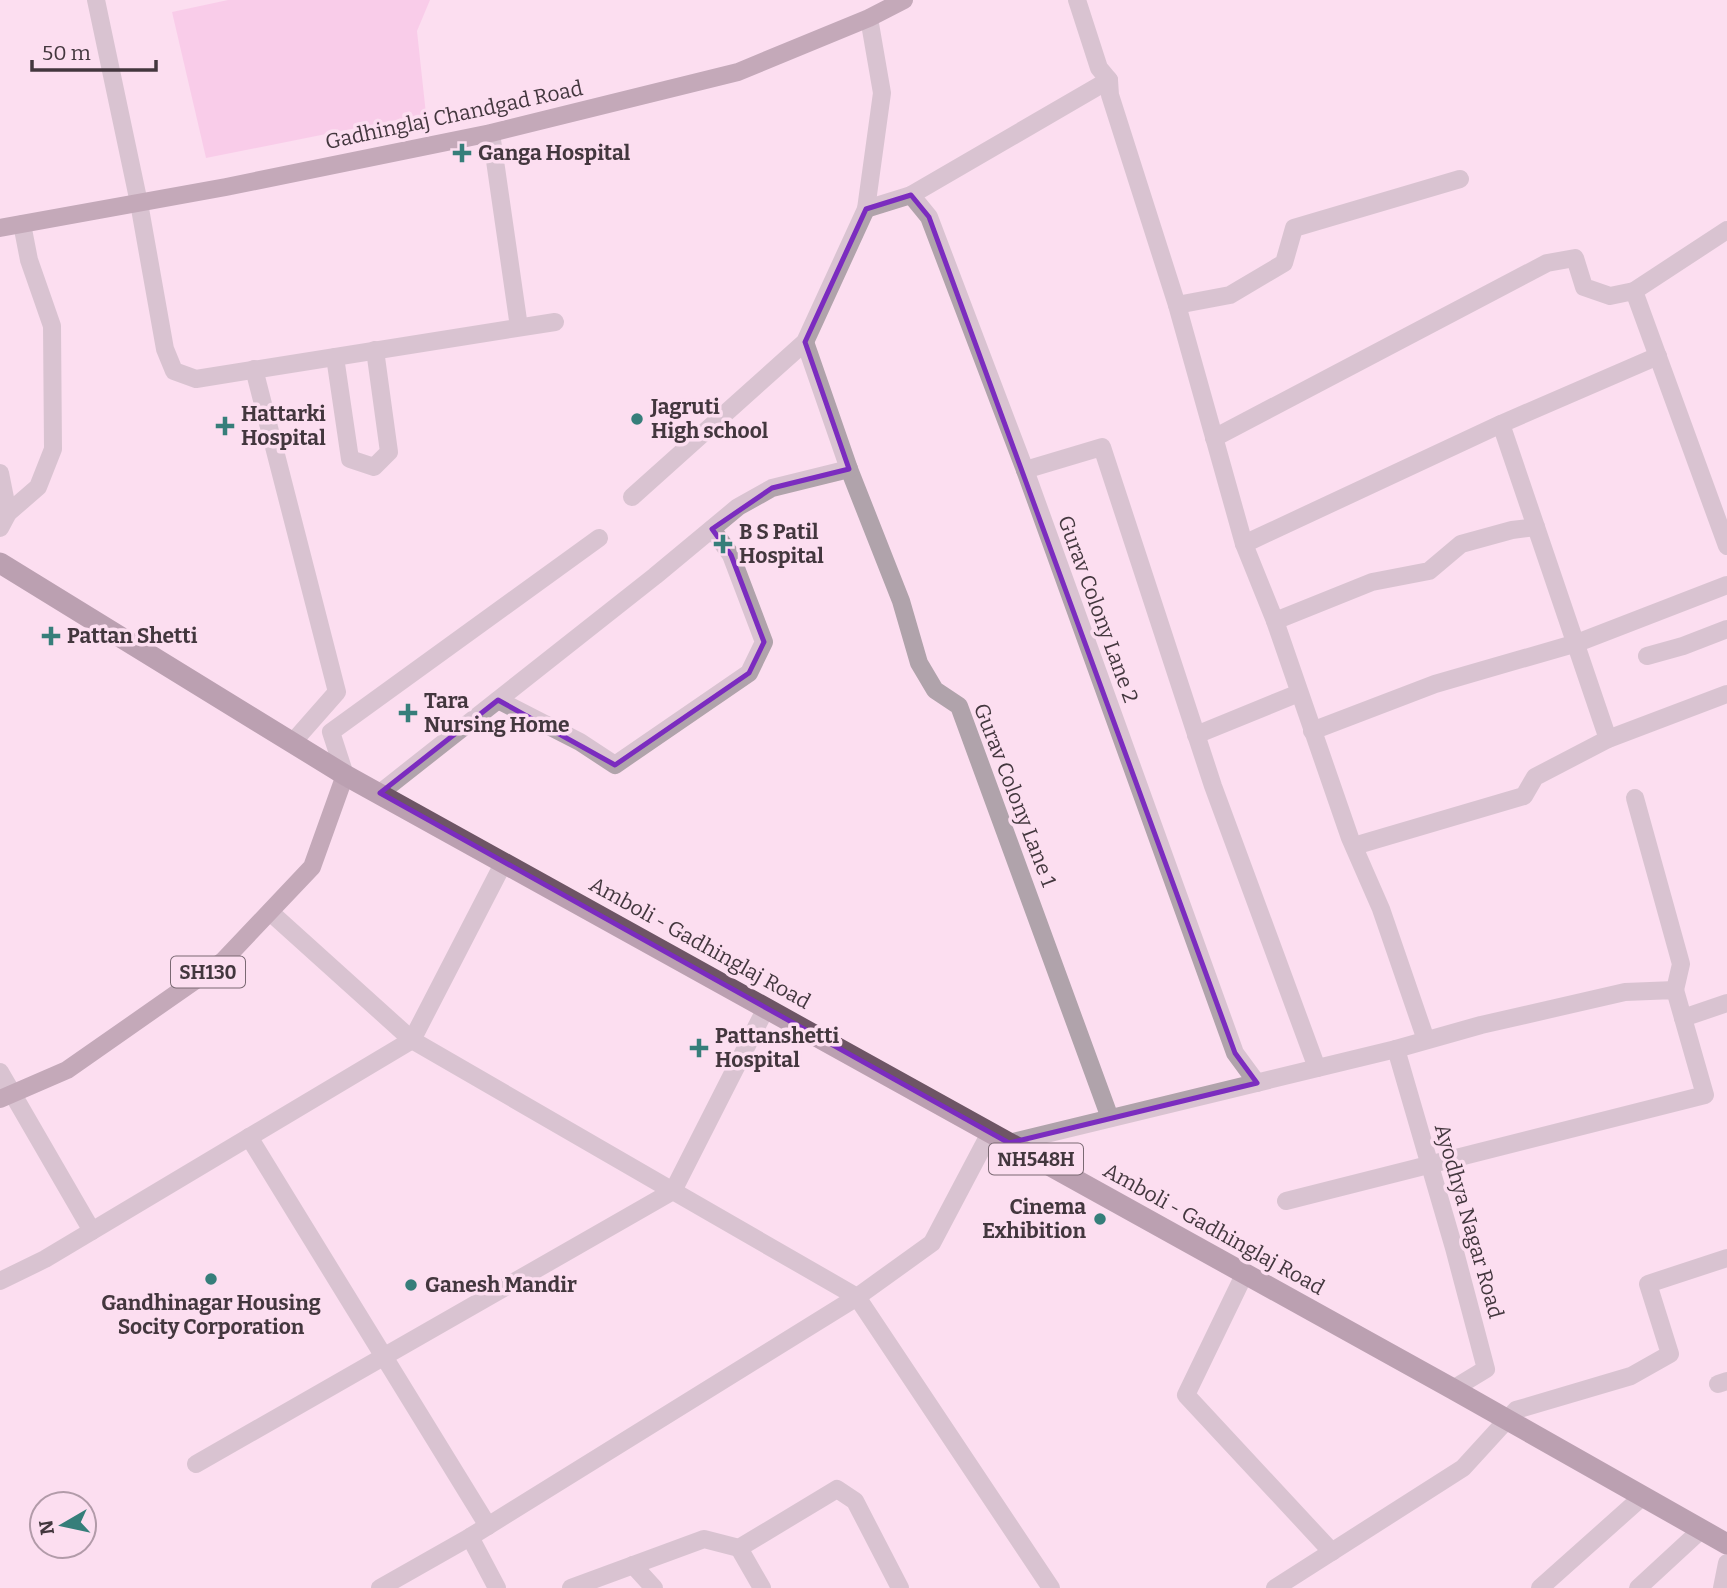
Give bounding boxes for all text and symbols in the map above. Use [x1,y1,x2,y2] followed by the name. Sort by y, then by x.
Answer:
[32,28,156,72] scale bar
[42,40,91,66] text: 50 m
[323,75,585,155] street label: Gadhinglaj Chandgad Road
[478,140,631,166] place label: Ganga Hospital
[452,143,472,163] marker: Ganga Hospital
[650,394,769,444] place label: Jagruti High school
[241,401,326,451] place label: Hattarki Hospital
[629,411,645,427] marker: Jagruti High school
[215,416,235,436] marker: Hattarki Hospital
[1052,512,1144,706] street label: Gurav Colony Lane 2
[739,519,824,569] place label: B S Patil Hospital
[713,534,733,554] marker: B S Patil Hospital
[67,623,198,649] place label: Pattan Shetti
[41,626,61,646] marker: Pattan Shetti
[424,688,570,738] place label: Tara Nursing Home
[968,700,1062,891] street label: Gurav Colony Lane 1
[398,703,418,723] marker: Tara Nursing Home
[585,871,815,1015] street label: Amboli - Gadhinglaj Road
[171,956,245,988] road number: SH130
[715,1023,840,1073] place label: Pattanshetti Hospital
[689,1038,709,1058] marker: Pattanshetti Hospital
[1429,1121,1509,1321] street label: Ayodhya Nagar Road
[989,1144,1083,1175] road number: NH548H
[1099,1157,1329,1301] street label: Amboli - Gadhinglaj Road
[982,1194,1086,1244] place label: Cinema Exhibition
[1092,1211,1108,1227] marker: Cinema Exhibition
[203,1271,219,1287] marker: Gandhinagar Housing Socity Corporation
[425,1272,577,1298] place label: Ganesh Mandir
[403,1277,419,1293] marker: Ganesh Mandir
[101,1290,321,1340] place label: Gandhinagar Housing Socity Corporation
[28,1490,98,1560] north arrow
[34,1518,59,1537] text: N

